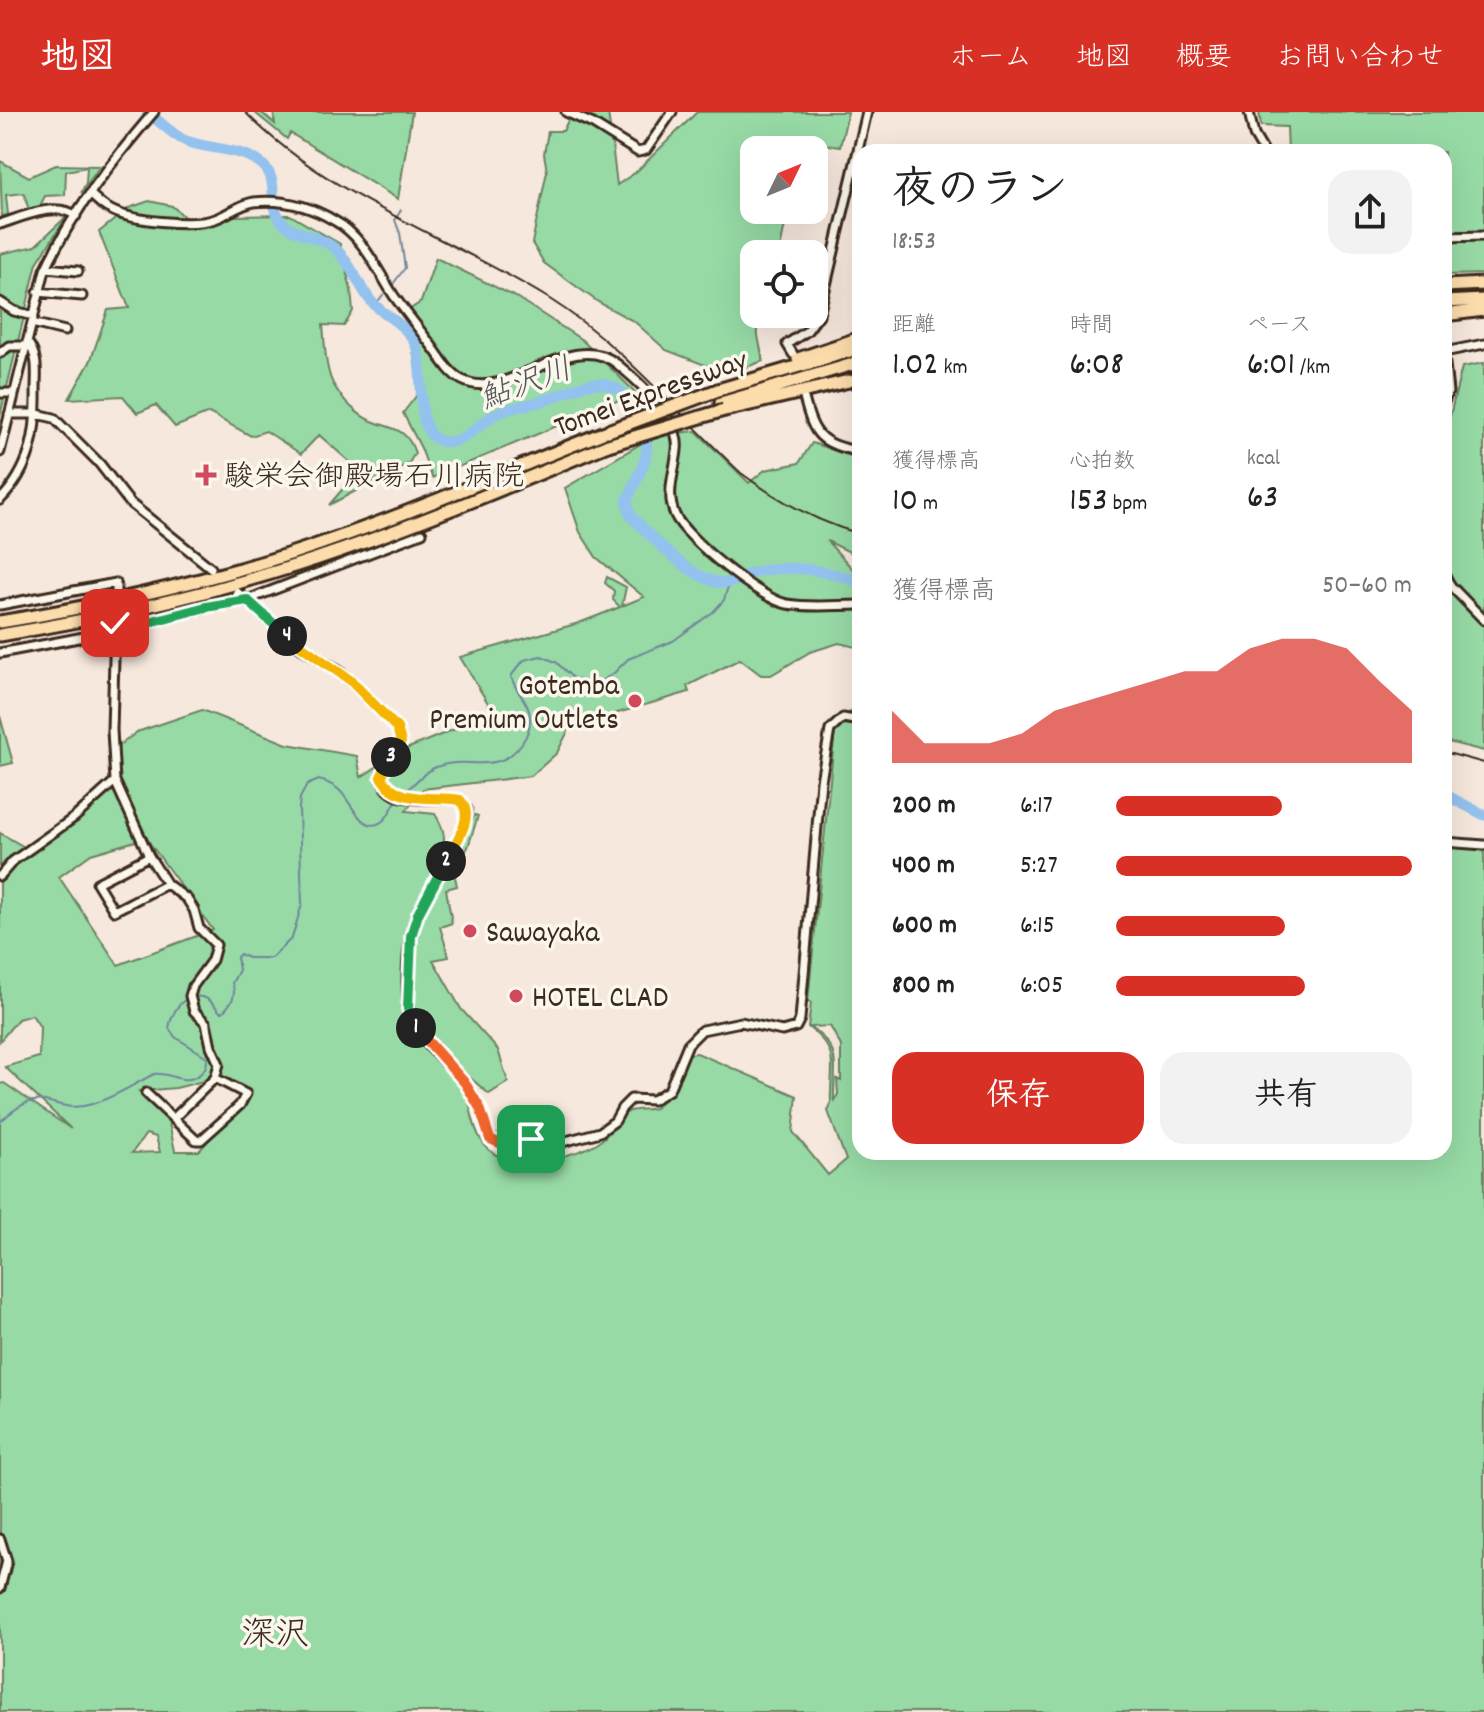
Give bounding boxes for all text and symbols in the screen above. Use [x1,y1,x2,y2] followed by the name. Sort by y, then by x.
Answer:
[40,33,116,88] text: 地図
[949,40,1032,80] text: ホーム
[1076,40,1132,80] text: 地図
[1176,40,1232,80] text: 概要
[1276,40,1444,80] text: お問い合わせ
[740,136,828,224] north arrow
[740,136,828,328] map controls
[892,162,1068,225] text: 夜のラン
[1328,170,1412,254] button: share
[892,224,936,261] text: 18:53
[740,240,828,328] button: locate
[892,311,936,342] text: 距離
[1069,311,1113,342] text: 時間
[1247,311,1311,342] text: ペース
[549,341,755,451] street label: Tomei Expressway
[892,342,938,391] text: 1.02
[1069,342,1124,391] text: 6:08
[1247,342,1295,391] text: 6:01
[474,349,580,425] water label: 鮎沢川
[938,353,968,384] text: km
[1295,353,1330,384] text: /km
[1247,444,1280,475] text: kcal
[892,447,980,478] text: 獲得標高
[1069,447,1135,478] text: 心拍数
[224,458,524,501] place label: 駿栄会御殿場石川病院
[195,464,217,486] marker: 駿栄会御殿場石川病院
[1247,475,1278,524] text: 63
[892,478,918,527] text: 10
[1069,478,1108,527] text: 153
[918,489,938,520] text: m
[1108,489,1147,520] text: bpm
[1322,568,1412,605] text: 50–60 m
[892,574,996,611] text: 獲得標高
[81,589,149,657] pin
[93,601,137,645] icon: check
[267,616,307,656] pin: 4
[282,620,292,651] text: 4
[429,667,620,744] place label: Gotemba Premium Outlets
[626,692,644,710] marker: Gotemba Premium Outlets
[371,737,411,777] pin: 3
[386,741,396,772] text: 3
[892,788,956,825] text: 200 m
[1020,788,1053,825] text: 6:17
[426,841,466,881] pin: 2
[441,845,451,876] text: 2
[892,848,955,885] text: 400 m
[1020,848,1058,885] text: 5:27
[892,908,957,945] text: 600 m
[1020,908,1055,945] text: 6:15
[486,914,600,957] place label: Sawayaka
[461,922,479,940] marker: Sawayaka
[892,968,955,1005] text: 800 m
[1020,968,1063,1005] text: 6:05
[532,979,668,1022] place label: HOTEL CLAD
[507,987,525,1005] marker: HOTEL CLAD
[396,1008,436,1048] pin: 1
[414,1012,418,1043] text: 1
[892,1052,1144,1144] button: 保存
[1160,1052,1412,1144] button: 共有
[497,1105,565,1173] pin
[509,1117,553,1161] icon: arrive
[241,1613,309,1662] district label: 深沢

